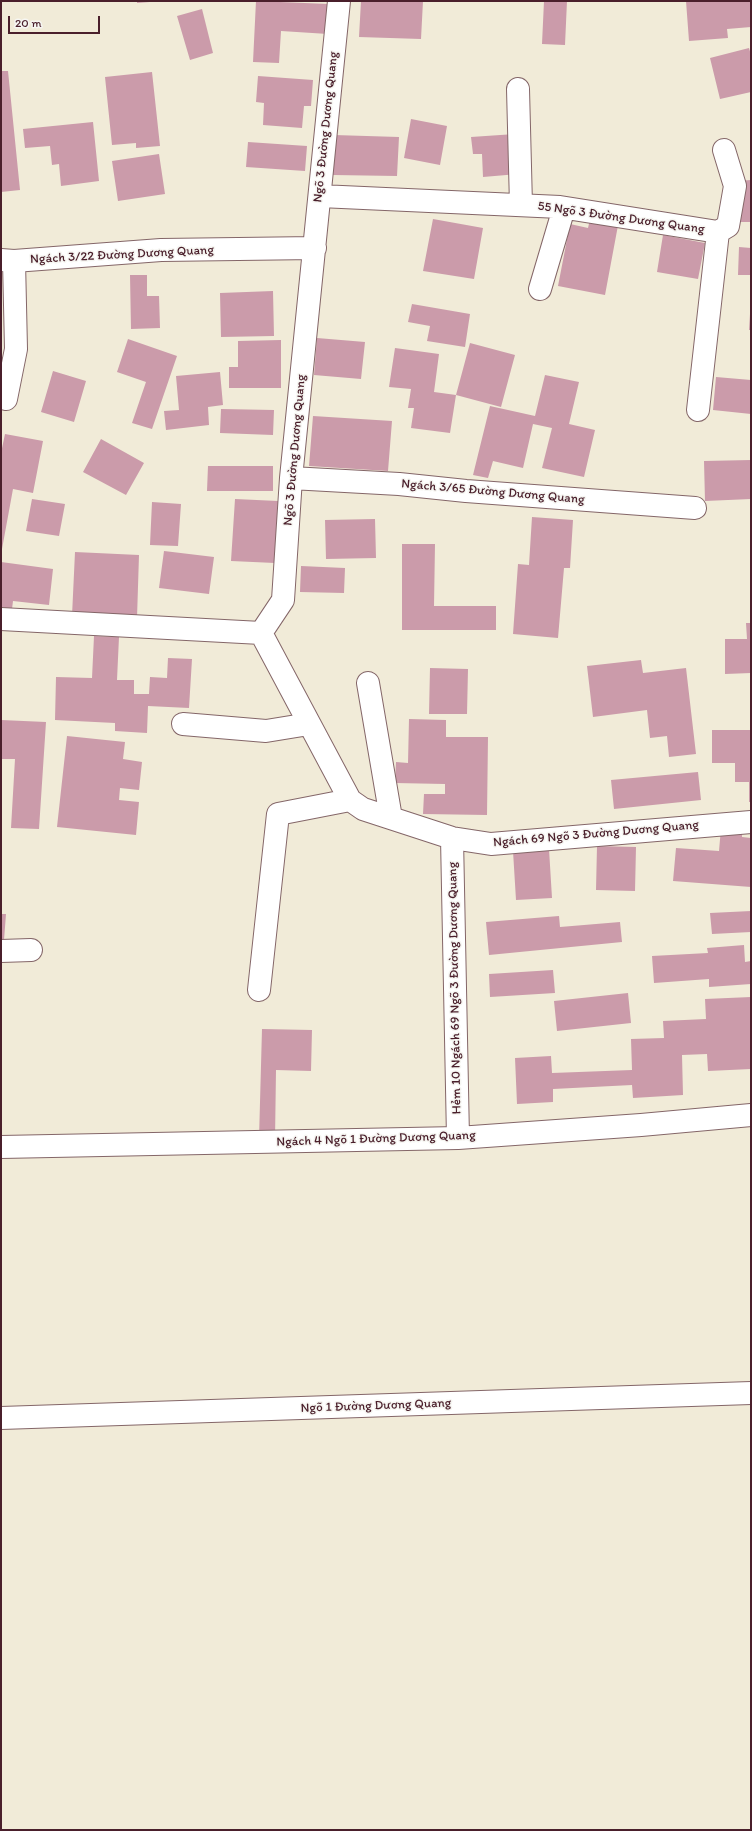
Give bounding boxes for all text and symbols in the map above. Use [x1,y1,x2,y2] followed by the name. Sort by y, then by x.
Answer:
[10,8,102,34] scale bar
[15,16,42,30] text: 20 m
[310,51,342,203] street label: Ngõ 3 Đường Dương Quang
[537,199,705,237] street label: 55 Ngõ 3 Đường Dương Quang
[30,242,214,268] street label: Ngách 3/22 Đường Dương Quang
[281,374,309,526] street label: Ngõ 3 Đường Dương Quang
[401,476,585,508] street label: Ngách 3/65 Đường Dương Quang
[492,817,700,851] street label: Ngách 69 Ngõ 3 Đường Dương Quang
[445,862,465,1114] street label: Hẻm 10 Ngách 69 Ngõ 3 Đường Dương Quang
[276,1128,476,1150] street label: Ngách 4 Ngõ 1 Đường Dương Quang
[300,1396,452,1416] street label: Ngõ 1 Đường Dương Quang

